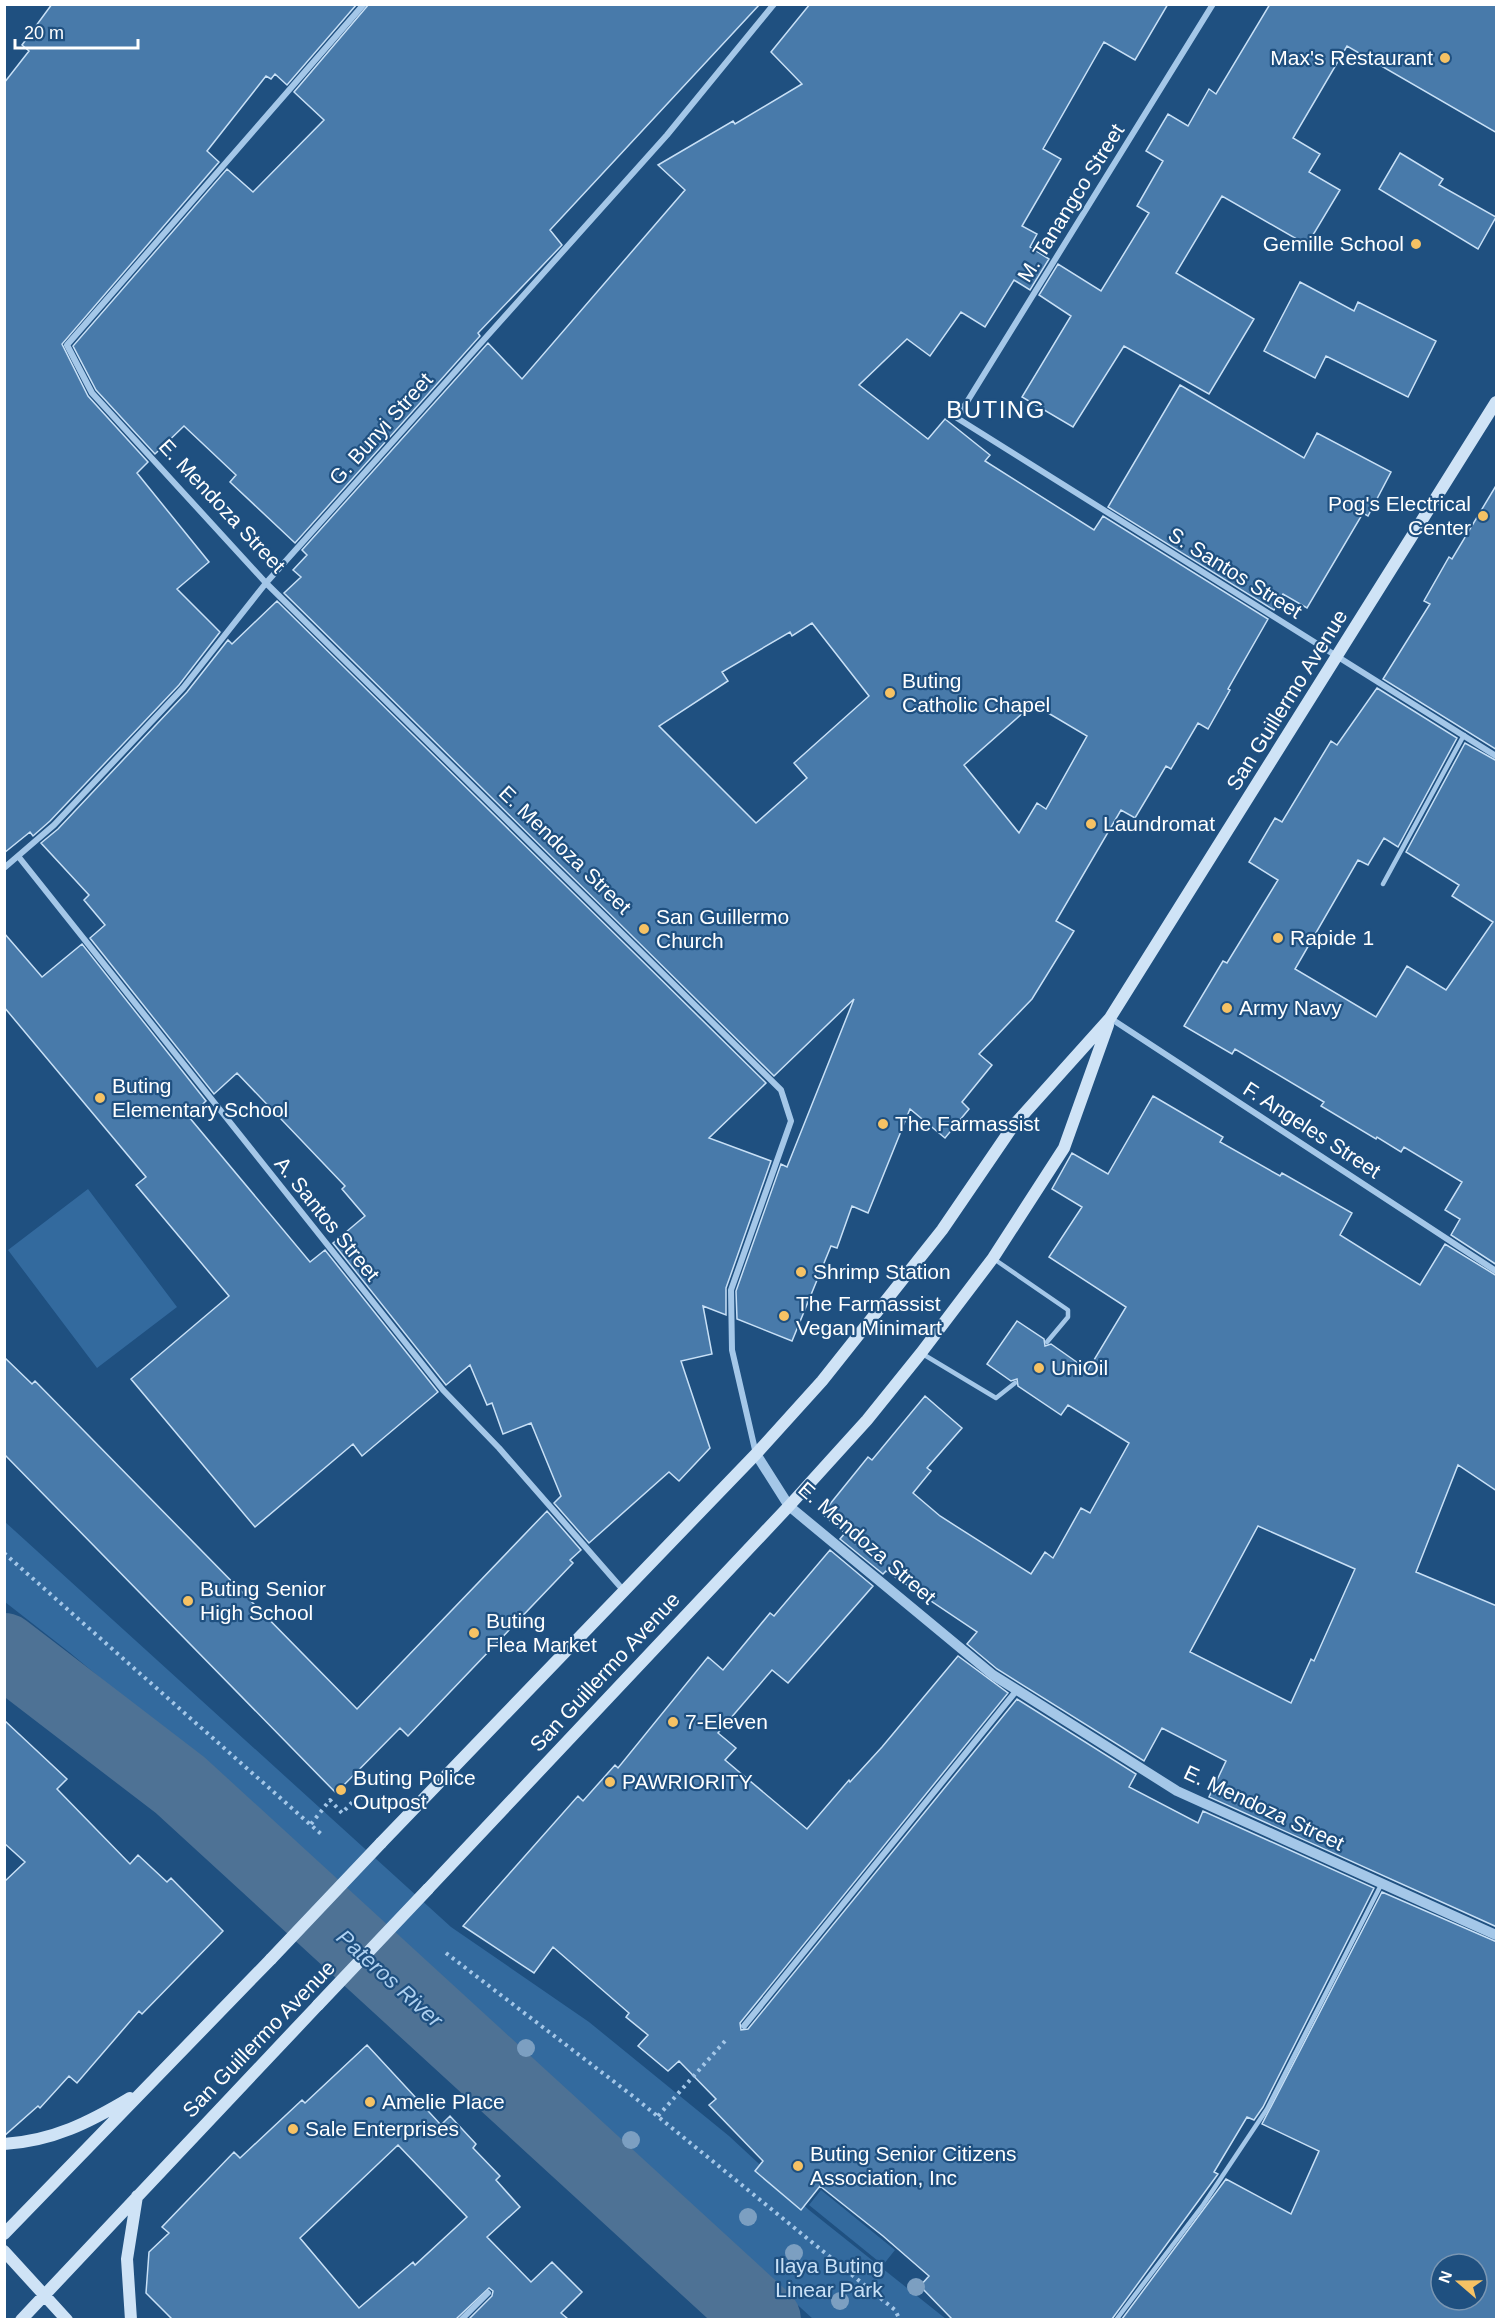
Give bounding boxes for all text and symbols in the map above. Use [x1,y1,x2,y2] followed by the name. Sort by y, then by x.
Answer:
[15,12,138,50] scale bar
[24,23,64,43] text: 20 m
[1270,46,1433,69] place label: Max's Restaurant
[1438,51,1452,65] marker: Max's Restaurant
[1013,119,1129,286] street label: M. Tanangco Street
[1263,232,1404,255] place label: Gemille School
[1409,237,1423,251] marker: Gemille School
[324,368,437,489] street label: G. Bunyi Street
[946,396,1046,423] district label: BUTING
[155,434,290,577] street label: E. Mendoza Street
[1328,492,1471,539] place label: Pog's Electrical Center
[1476,509,1490,523] marker: Pog's Electrical Center
[1164,522,1306,623] street label: S. Santos Street
[1222,605,1352,794] street label: San Guillermo Avenue
[902,669,1050,716] place label: Buting Catholic Chapel
[883,686,897,700] marker: Buting Catholic Chapel
[495,781,636,918] street label: E. Mendoza Street
[1103,812,1215,835] place label: Laundromat
[1084,817,1098,831] marker: Laundromat
[656,905,789,952] place label: San Guillermo Church
[637,922,651,936] marker: San Guillermo Church
[1290,926,1374,949] place label: Rapide 1
[1271,931,1285,945] marker: Rapide 1
[1239,996,1342,1019] place label: Army Navy
[1220,1001,1234,1015] marker: Army Navy
[112,1074,288,1121] place label: Buting Elementary School
[1239,1077,1385,1183] street label: F. Angeles Street
[93,1091,107,1105] marker: Buting Elementary School
[895,1112,1040,1135] place label: The Farmassist
[876,1117,890,1131] marker: The Farmassist
[270,1152,385,1285] street label: A. Santos Street
[813,1260,951,1283] place label: Shrimp Station
[794,1265,808,1279] marker: Shrimp Station
[796,1292,942,1339] place label: The Farmassist Vegan Minimart
[777,1309,791,1323] marker: The Farmassist Vegan Minimart
[1051,1356,1108,1379] place label: UniOil
[1032,1361,1046,1375] marker: UniOil
[794,1477,941,1608] street label: E. Mendoza Street
[200,1577,326,1624] place label: Buting Senior High School
[525,1588,684,1756] street label: San Guillermo Avenue
[181,1594,195,1608] marker: Buting Senior High School
[486,1609,597,1656] place label: Buting Flea Market
[467,1626,481,1640] marker: Buting Flea Market
[685,1710,768,1733] place label: 7-Eleven
[666,1715,680,1729] marker: 7-Eleven
[1181,1760,1348,1855] street label: E. Mendoza Street
[353,1766,476,1813] place label: Buting Police Outpost
[622,1770,753,1793] place label: PAWRIORITY
[603,1775,617,1789] marker: PAWRIORITY
[334,1783,348,1797] marker: Buting Police Outpost
[332,1924,449,2033] water label: Pateros River
[178,1956,339,2122] street label: San Guillermo Avenue
[382,2090,505,2113] place label: Amelie Place
[363,2095,377,2109] marker: Amelie Place
[305,2117,459,2140] place label: Sale Enterprises
[286,2122,300,2136] marker: Sale Enterprises
[810,2142,1017,2189] place label: Buting Senior Citizens Association, Inc
[791,2159,805,2173] marker: Buting Senior Citizens Association, Inc
[1429,2252,1489,2312] north arrow
[774,2254,884,2301] park label: Ilaya Buting Linear Park
[1435,2269,1455,2285] text: N

